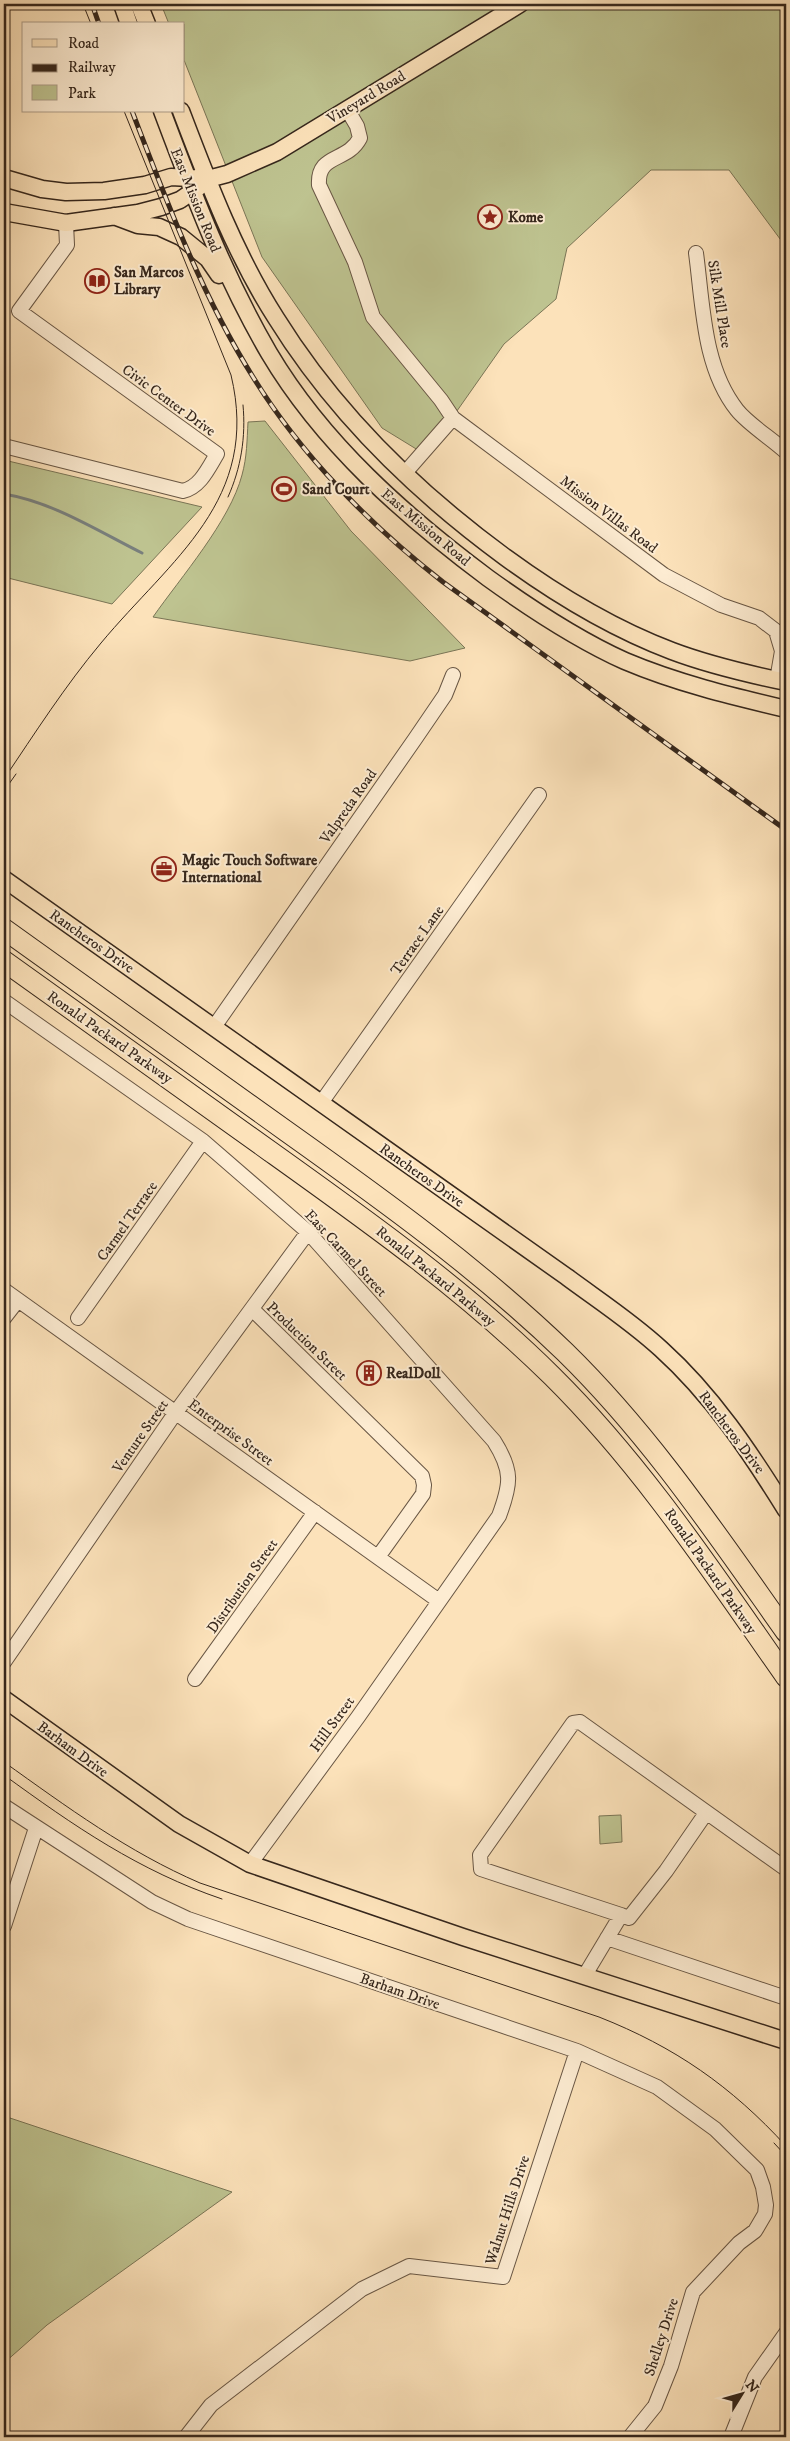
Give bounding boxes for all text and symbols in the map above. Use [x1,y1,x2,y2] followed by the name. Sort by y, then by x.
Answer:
[22,22,185,112] legend
[68,34,100,53] text: Road
[68,58,116,77] text: Railway
[323,66,409,129] street label: Vineyard Road
[68,84,97,103] text: Park
[166,145,225,256] street label: East Mission Road
[477,204,503,230] place icon: Kome
[508,208,544,227] place label: Kome
[703,259,736,349] street label: Silk Mill Place
[114,263,184,299] place label: San Marcos Library
[84,268,110,294] library icon: San Marcos Library
[118,360,219,441] street label: Civic Center Drive
[556,471,662,558] street label: Mission Villas Road
[271,476,297,502] sports icon: Sand Court
[302,480,370,499] place label: Sand Court
[377,484,475,571] street label: East Mission Road
[315,765,381,848] street label: Valpreda Road
[182,851,318,887] place label: Magic Touch Software International
[151,856,177,882] office icon: Magic Touch Software International
[386,902,448,979] street label: Terrace Lane
[46,905,138,978] street label: Rancheros Drive
[43,987,177,1088] street label: Ronald Packard Parkway
[376,1139,468,1212] street label: Rancheros Drive
[93,1178,162,1265] street label: Carmel Terrace
[300,1206,391,1301] street label: East Carmel Street
[372,1222,500,1331] street label: Ronald Packard Parkway
[262,1298,351,1385] street label: Production Street
[356,1360,382,1386] building icon: RealDoll
[386,1364,441,1383] place label: RealDoll
[694,1387,769,1478] street label: Rancheros Drive
[184,1395,278,1470] street label: Enterprise Street
[108,1396,173,1477] street label: Venture Street
[660,1505,762,1639] street label: Ronald Packard Parkway
[203,1535,282,1637] street label: Distribution Street
[306,1693,359,1756] street label: Hill Street
[33,1717,112,1782] street label: Barham Drive
[357,1969,442,2014] street label: Barham Drive
[481,2153,534,2268] street label: Walnut Hills Drive
[640,2296,683,2379] street label: Shelley Drive
[718,2368,768,2418] north arrow
[741,2377,763,2397] text: N

